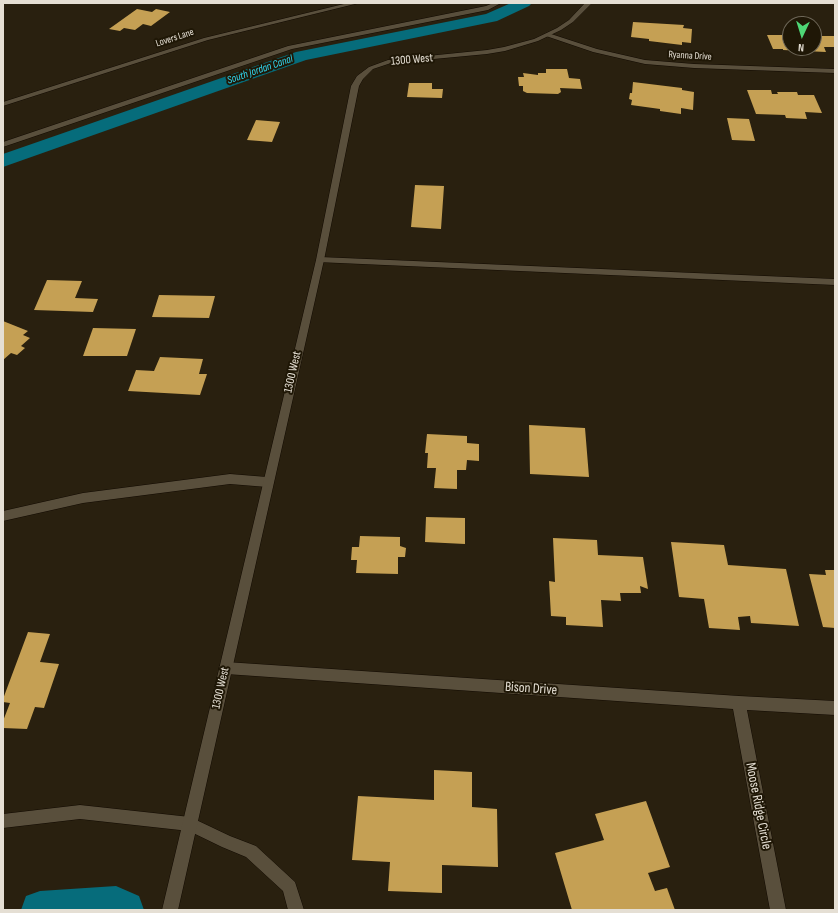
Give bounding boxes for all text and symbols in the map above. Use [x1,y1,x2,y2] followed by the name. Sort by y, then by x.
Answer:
[782,16,822,56] north arrow
[154,26,196,50] street label: Lovers Lane
[798,41,805,54] text: N
[668,49,712,63] street label: Ryanna Drive
[390,51,434,69] street label: 1300 West
[225,53,295,87] water label: South Jordan Canal
[281,350,305,394] street label: 1300 West
[209,666,233,710] street label: 1300 West
[504,679,558,699] street label: Bison Drive
[741,761,775,851] street label: Moose Ridge Circle

